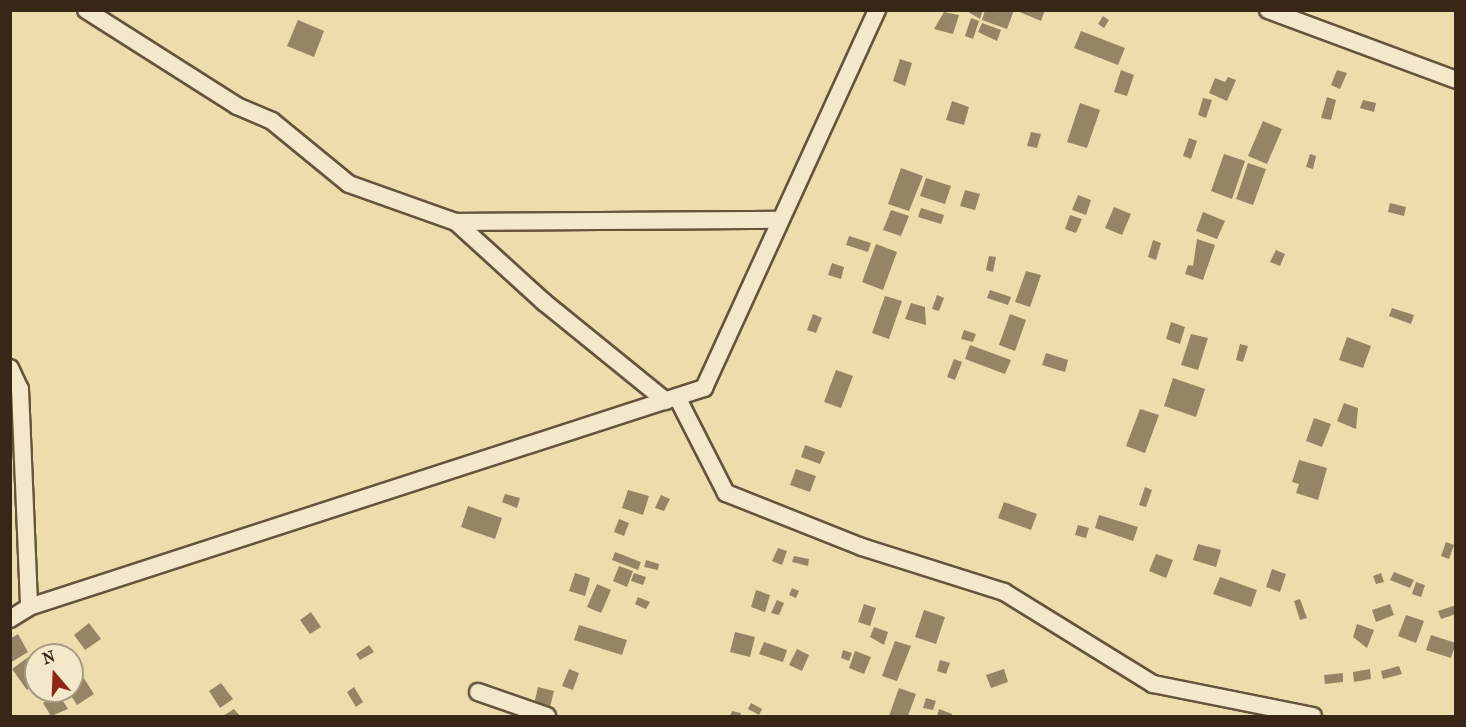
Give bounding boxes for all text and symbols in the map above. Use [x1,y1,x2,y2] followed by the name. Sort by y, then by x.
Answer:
[24,643,84,703] north arrow
[40,646,57,668] text: N

